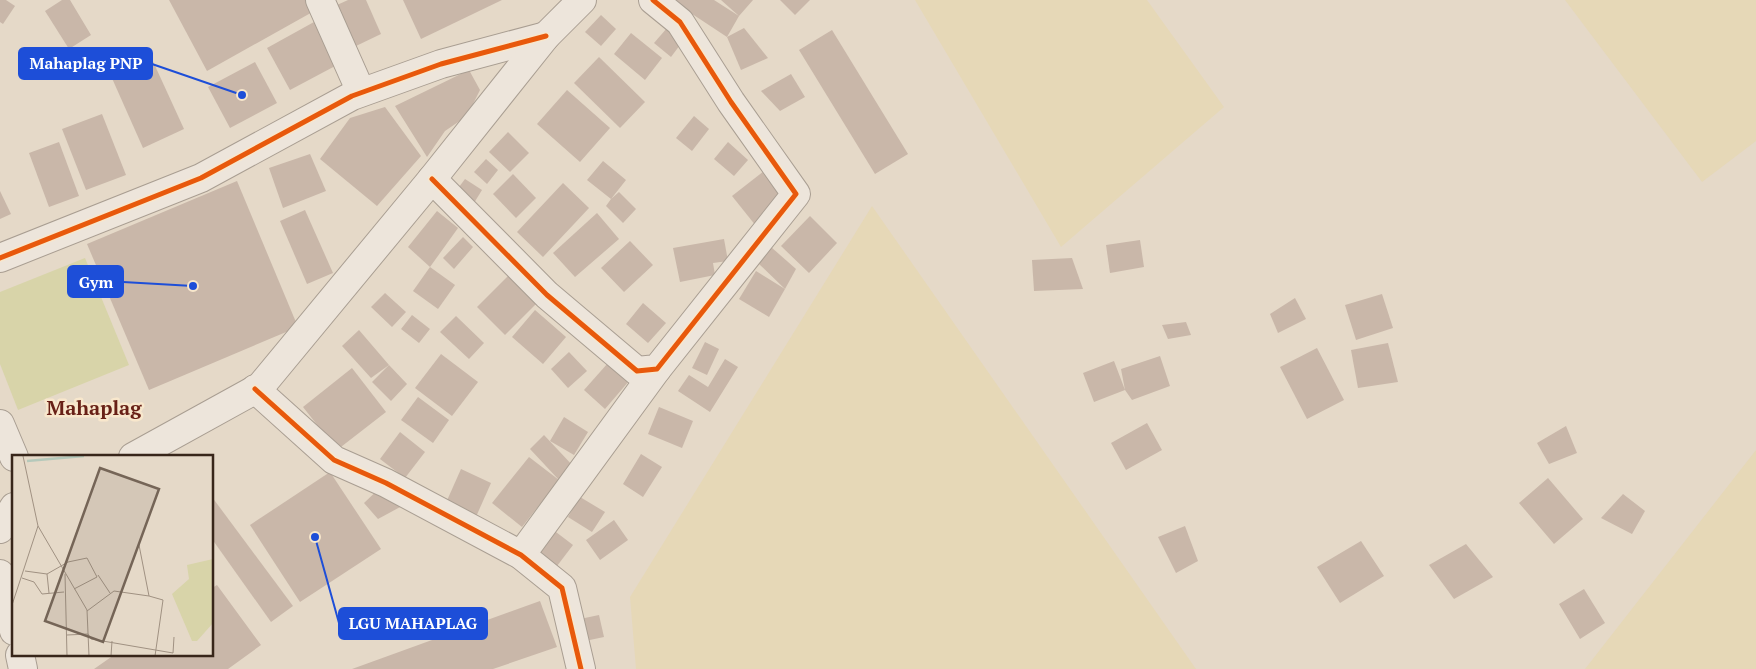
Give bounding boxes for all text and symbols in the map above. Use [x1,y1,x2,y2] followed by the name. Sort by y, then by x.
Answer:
[19,48,152,79] callout: Mahaplag PNP
[30,52,142,74] text: Mahaplag PNP
[68,266,123,297] callout: Gym
[79,271,114,293] text: Gym
[47,394,142,421] district label: Mahaplag
[12,455,214,656] inset map
[339,608,487,639] callout: LGU MAHAPLAG
[349,612,478,634] text: LGU MAHAPLAG

